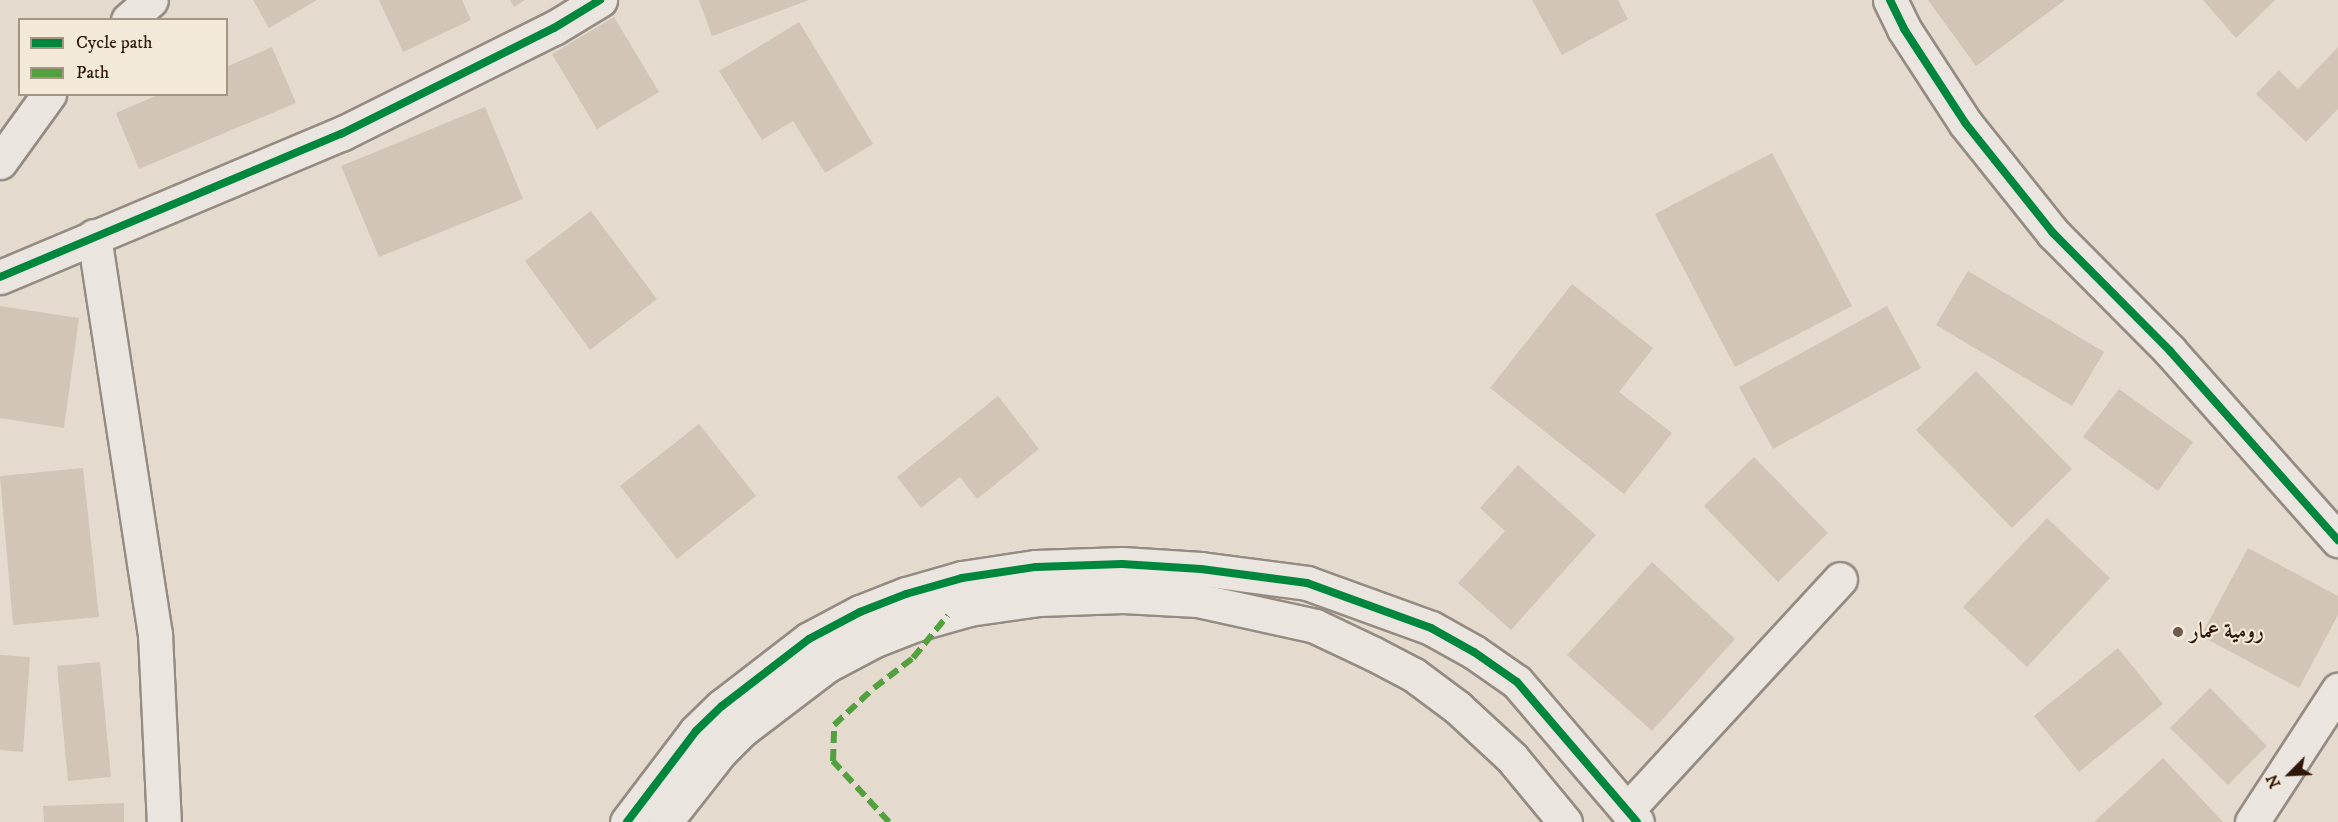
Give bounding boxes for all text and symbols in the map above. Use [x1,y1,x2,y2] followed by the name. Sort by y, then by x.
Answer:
[18,18,228,96] legend
[76,32,153,54] text: Cycle path
[76,62,109,84] text: Path
[2190,619,2264,645] place label: رومية عمار
[2171,625,2185,639] marker: رومية عمار
[2260,744,2320,804] north arrow
[2262,771,2285,791] text: N

